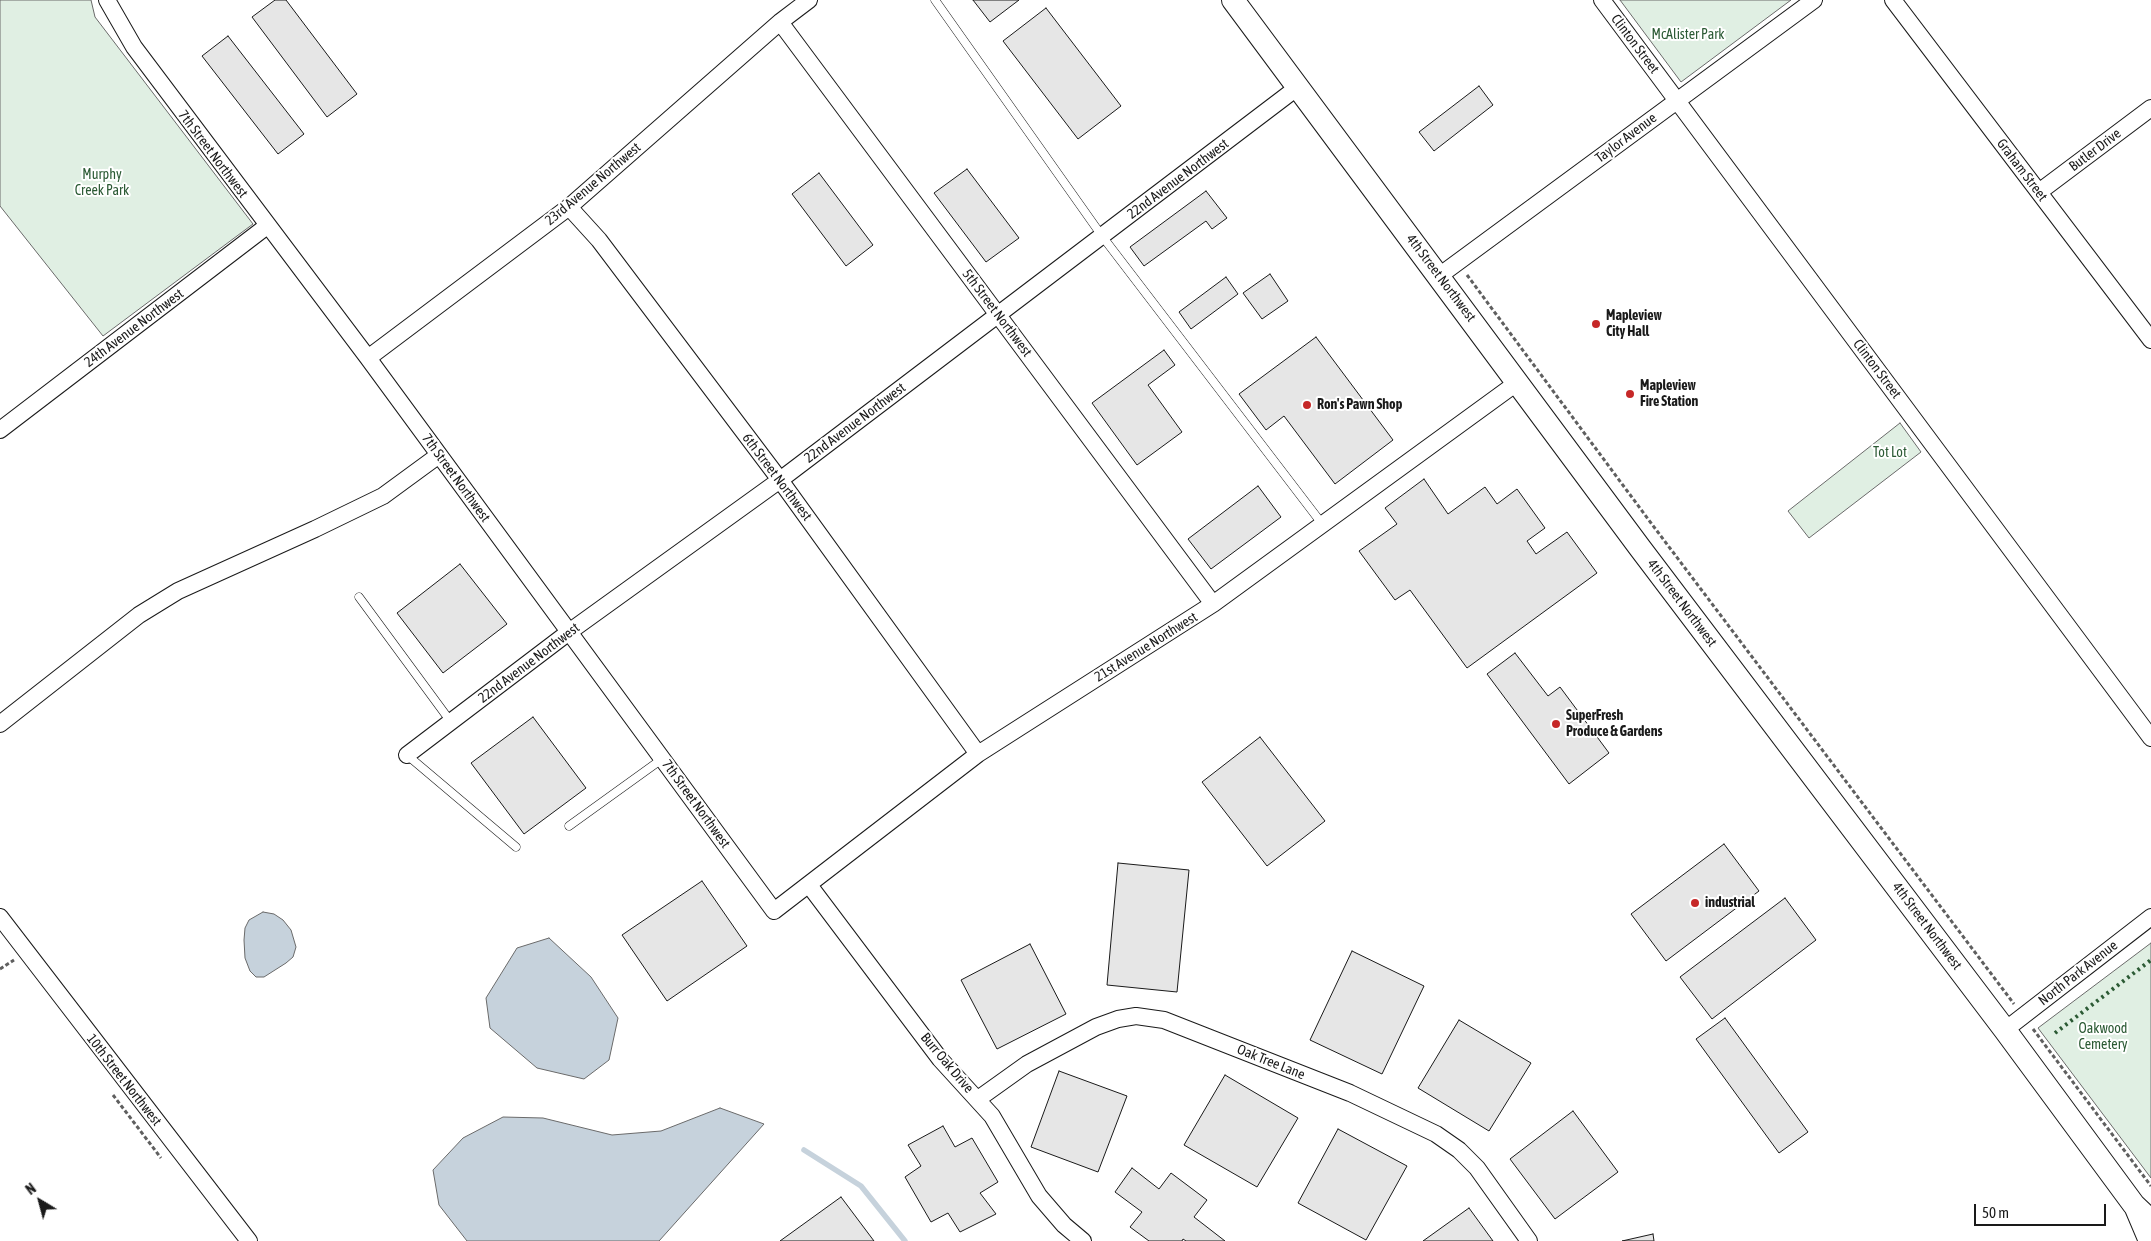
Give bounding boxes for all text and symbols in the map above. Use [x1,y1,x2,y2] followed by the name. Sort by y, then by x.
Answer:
[1607,11,1663,77] street label: Clinton Street
[1652,27,1724,43] park label: McAlister Park
[175,107,251,201] street label: 7th Street Northwest
[1592,110,1660,166] street label: Taylor Avenue
[2066,125,2124,175] street label: Butler Drive
[1124,135,1232,223] street label: 22nd Avenue Northwest
[1993,135,2051,205] street label: Graham Street
[542,139,644,229] street label: 23rd Avenue Northwest
[75,167,129,200] park label: Murphy Creek Park
[1403,231,1479,325] street label: 4th Street Northwest
[959,266,1035,360] street label: 5th Street Northwest
[81,285,187,371] street label: 24th Avenue Northwest
[1606,308,1662,341] place label: Mapleview City Hall
[1590,318,1602,330] marker: Mapleview City Hall
[1849,336,1905,402] street label: Clinton Street
[1640,378,1698,411] place label: Mapleview Fire Station
[801,379,909,467] street label: 22nd Avenue Northwest
[1624,388,1636,400] marker: Mapleview Fire Station
[1317,397,1402,413] place label: Ron's Pawn Shop
[1301,399,1313,411] marker: Ron's Pawn Shop
[739,430,815,524] street label: 6th Street Northwest
[418,431,494,525] street label: 7th Street Northwest
[1873,445,1907,461] park label: Tot Lot
[1644,556,1720,650] street label: 4th Street Northwest
[1092,609,1200,685] street label: 21st Avenue Northwest
[475,619,583,707] street label: 22nd Avenue Northwest
[1566,708,1662,740] place label: SuperFresh Produce & Gardens
[1550,718,1562,730] marker: SuperFresh Produce & Gardens
[658,757,734,851] street label: 7th Street Northwest
[1889,879,1965,973] street label: 4th Street Northwest
[1705,895,1755,911] place label: industrial
[1689,897,1701,909] marker: industrial
[2035,937,2121,1009] street label: North Park Avenue
[2078,1021,2128,1054] park label: Oakwood Cemetery
[917,1029,977,1097] street label: Burr Oak Drive
[83,1031,165,1129] street label: 10th Street Northwest
[1235,1041,1307,1083] street label: Oak Tree Lane
[15,1176,65,1226] north arrow
[23,1180,39,1198] text: N
[1976,1194,2108,1226] scale bar
[1982,1204,2009,1221] text: 50 m

